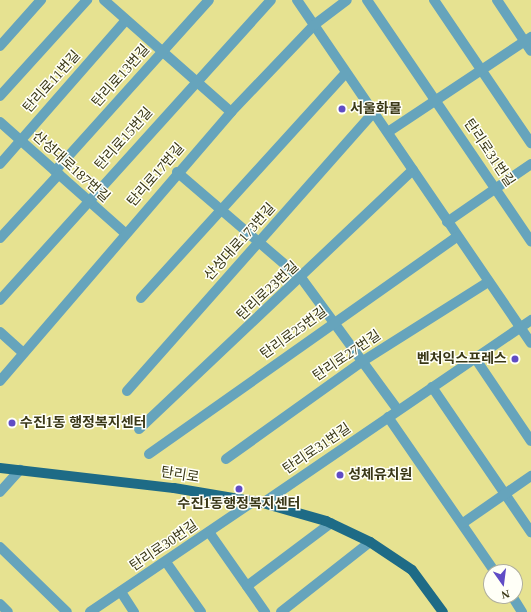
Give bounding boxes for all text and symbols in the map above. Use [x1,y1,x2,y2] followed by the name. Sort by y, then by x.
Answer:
[89,41,153,111] street label: 탄리로13번길
[20,47,84,117] street label: 탄리로11번길
[350,101,402,117] place label: 서울화물
[92,104,156,174] street label: 탄리로15번길
[337,104,347,114] marker: 서울화물
[460,116,518,190] street label: 탄리로31번길
[29,128,113,206] street label: 산성대로187번길
[124,140,188,210] street label: 탄리로17번길
[201,200,279,284] street label: 산성대로173번길
[234,258,302,324] street label: 탄리로23번길
[257,303,331,363] street label: 탄리로25번길
[310,327,384,385] street label: 탄리로27번길
[417,351,507,367] place label: 벤처익스프레스
[510,354,520,364] marker: 벤처익스프레스
[20,415,146,431] place label: 수진1동 행정복지센터
[7,418,17,428] marker: 수진1동 행정복지센터
[280,420,354,478] street label: 탄리로31번길
[160,464,200,486] street label: 탄리로
[348,467,412,483] place label: 성체유치원
[335,470,345,480] marker: 성체유치원
[234,484,244,494] marker: 수진1동행정복지센터
[178,496,300,512] place label: 수진1동행정복지센터
[127,517,201,575] street label: 탄리로30번길
[483,564,523,604] north arrow
[500,588,511,601] text: N

